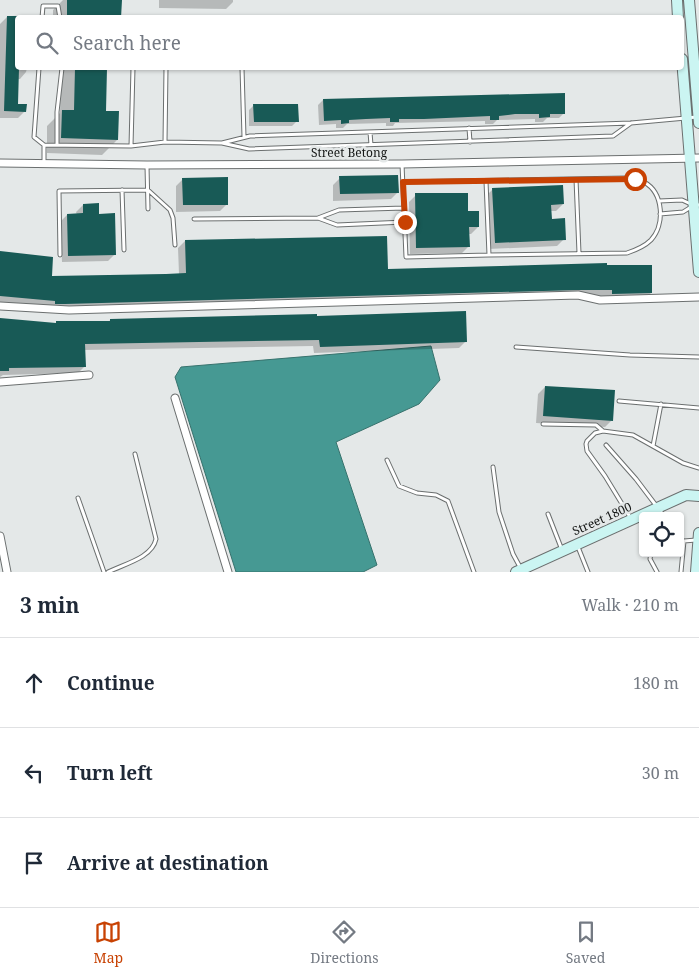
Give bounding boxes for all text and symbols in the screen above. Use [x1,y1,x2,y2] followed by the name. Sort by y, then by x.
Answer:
[15,15,684,70] search box
[33,29,61,57] icon: search
[73,30,181,56] text: Search here
[311,144,388,161] street label: Street Betong
[624,168,647,191] route start
[394,211,417,234] route end
[569,498,634,539] street label: Street 1800
[639,512,684,557] map controls
[639,512,684,557] button: locate
[20,591,79,619] text: 3 min
[582,594,679,616] text: Walk · 210 m
[20,669,48,697] icon: ahead
[67,670,155,696] text: Continue
[633,672,679,694] text: 180 m
[20,759,48,787] icon: left
[67,760,153,786] text: Turn left
[642,762,679,784] text: 30 m
[20,849,48,877] icon: arrive
[67,850,269,876] text: Arrive at destination
[94,918,123,967] tab: Map
[310,918,379,967] tab: Directions
[566,918,605,967] tab: Saved

